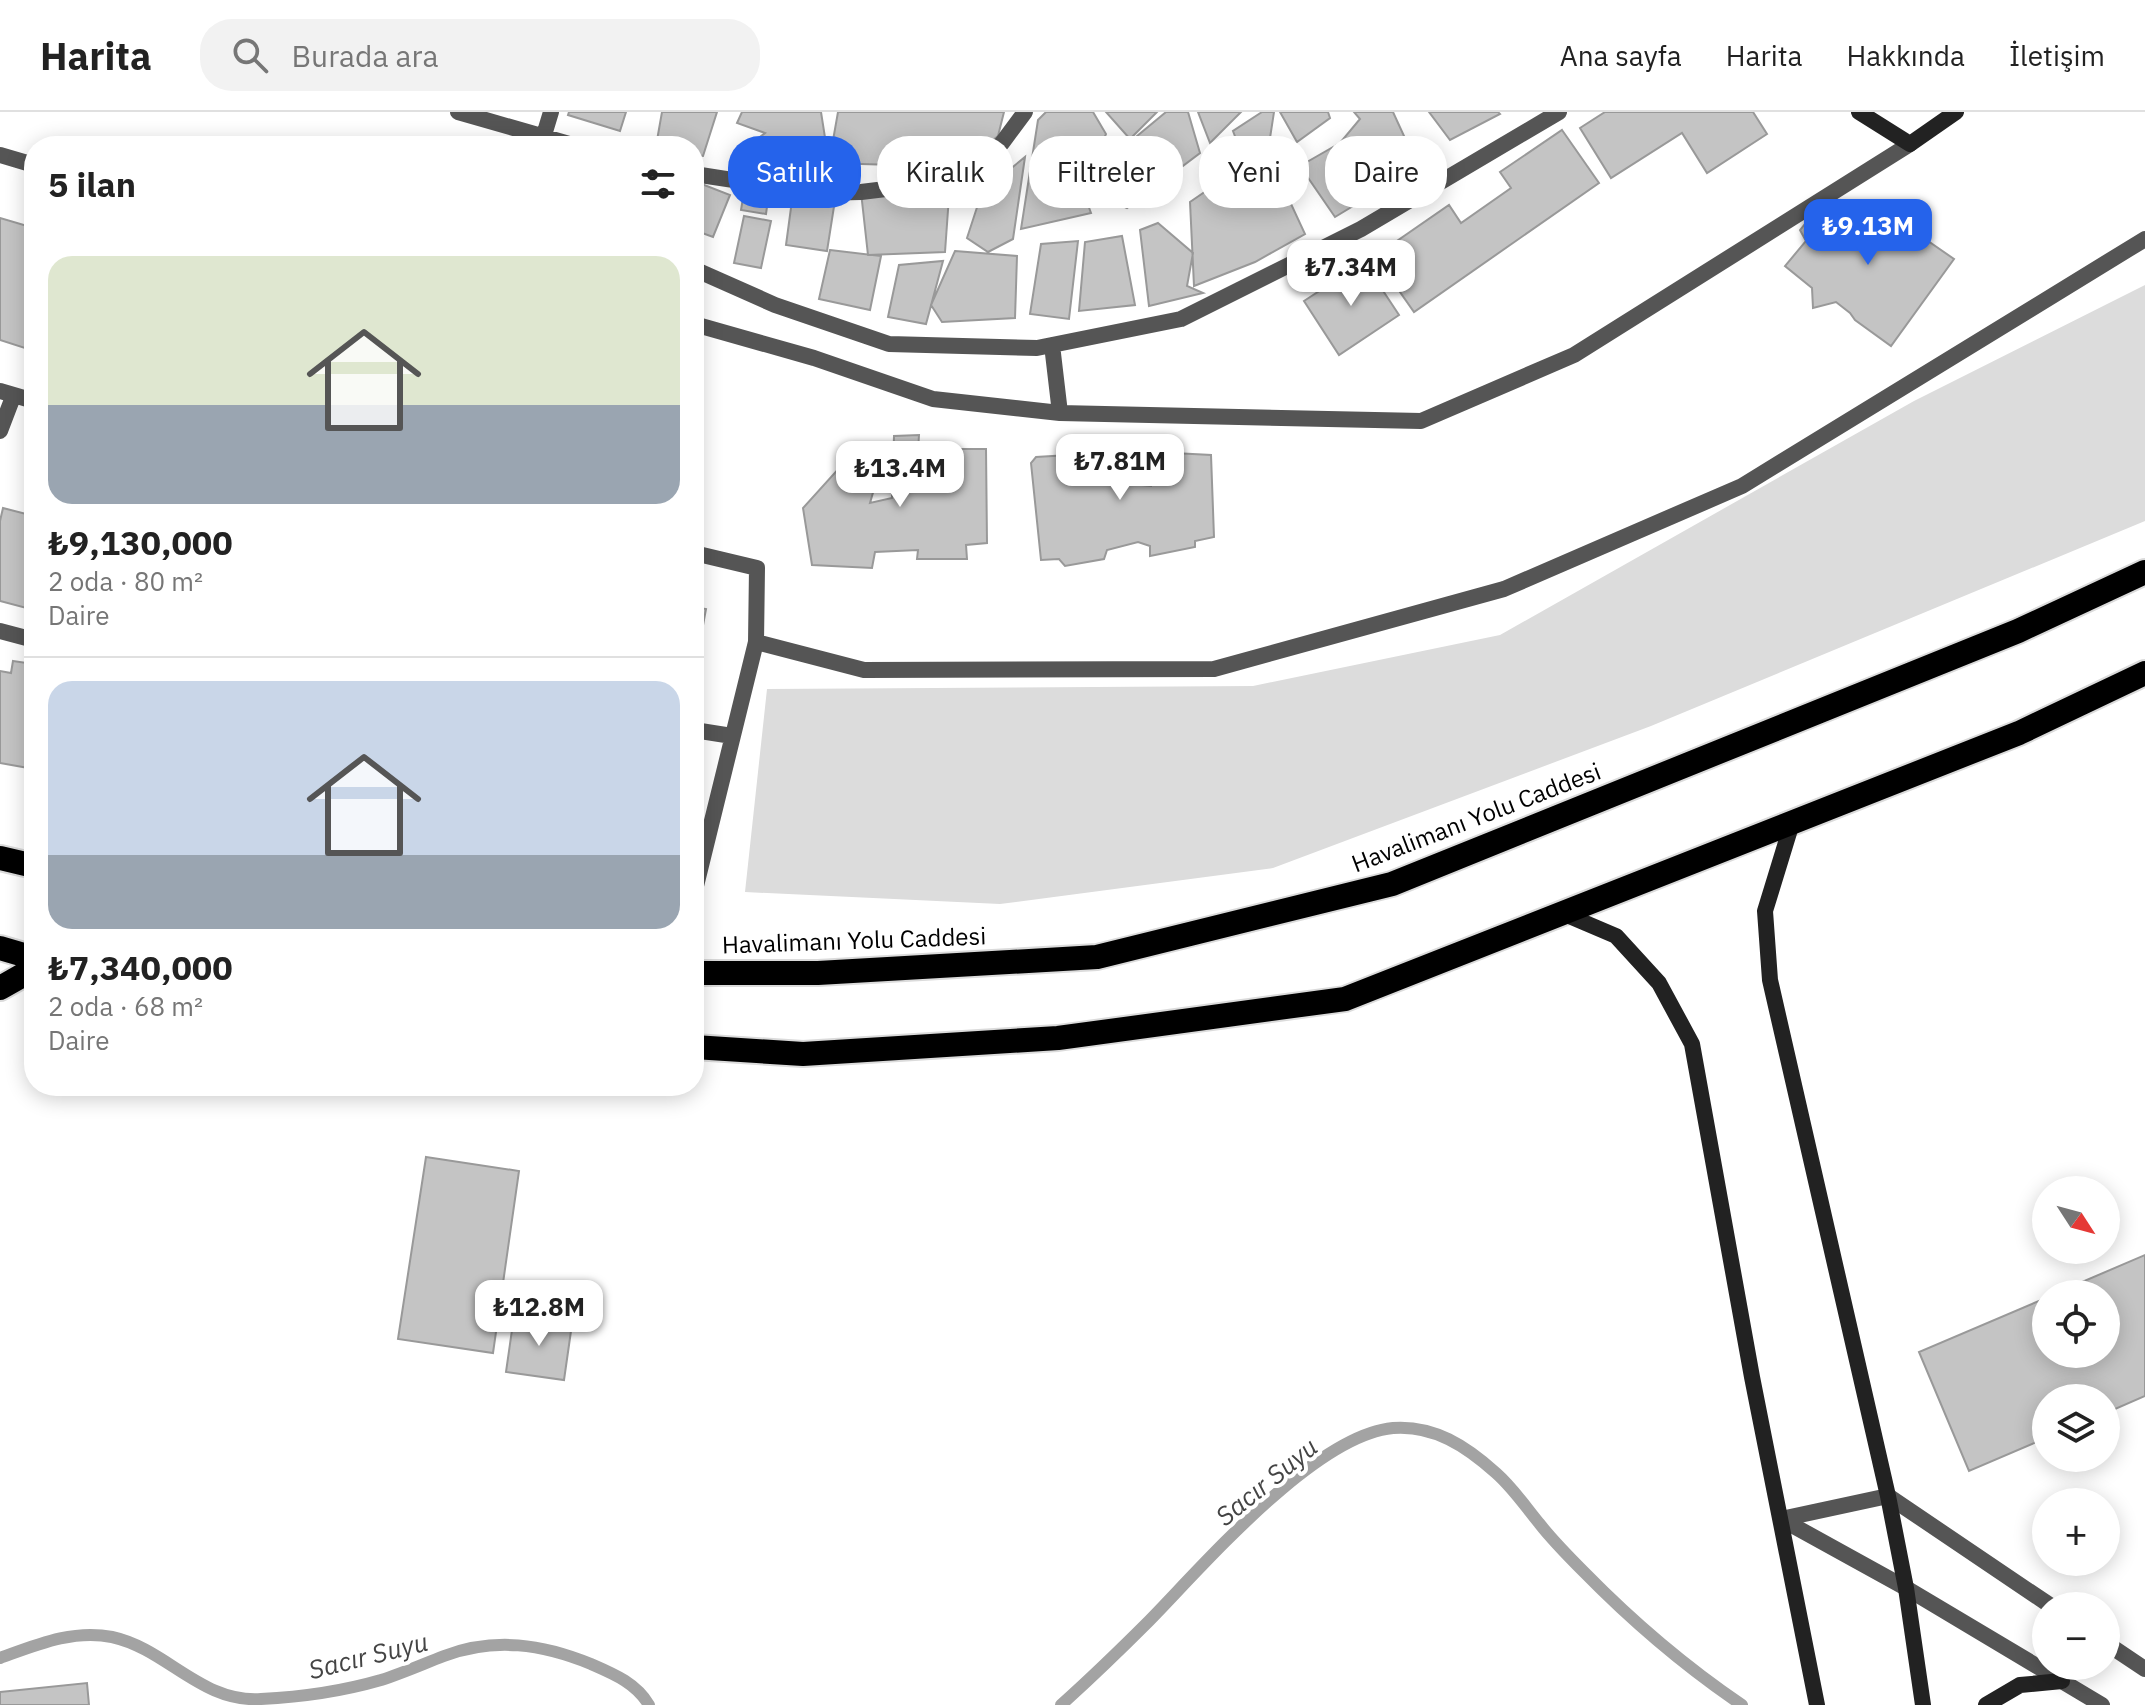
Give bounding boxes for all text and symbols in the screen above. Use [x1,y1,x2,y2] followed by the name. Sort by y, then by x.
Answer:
[200,19,760,91] search box
[40,31,152,80] text: Harita
[228,33,272,77] icon: search
[292,36,439,75] text: Burada ara
[1560,37,1682,74] text: Ana sayfa
[1726,37,1803,74] text: Harita
[1847,37,1965,74] text: Hakkında
[2009,37,2105,74] text: İletişim
[728,136,861,208] chip: Satılık
[877,136,1013,208] chip: Kiralık
[1029,136,1183,208] chip: Filtreler
[1199,136,1309,208] chip: Yeni
[1325,136,1447,208] chip: Daire
[48,162,136,206] text: 5 ilan
[636,162,680,206] icon: filters
[1803,199,1933,267] pin: ₺9.13M
[1822,208,1914,242] text: ₺9.13M
[1286,240,1416,308] pin: ₺7.34M
[1305,249,1397,283] text: ₺7.34M
[292,308,436,452] icon: home
[1055,434,1185,502] pin: ₺7.81M
[835,441,965,509] pin: ₺13.4M
[1074,443,1166,477] text: ₺7.81M
[854,450,946,484] text: ₺13.4M
[48,520,233,564] text: ₺9,130,000
[48,564,203,598] text: 2 oda · 80 m²
[48,598,110,632] text: Daire
[292,733,436,877] icon: home
[1347,755,1605,879] street label: Havalimanı Yolu Caddesi
[721,919,987,961] street label: Havalimanı Yolu Caddesi
[48,945,233,989] text: ₺7,340,000
[48,989,203,1023] text: 2 oda · 68 m²
[48,1023,110,1057] text: Daire
[2032,1176,2120,1264] north arrow
[2032,1176,2120,1680] map controls
[474,1280,604,1348] pin: ₺12.8M
[2032,1280,2120,1368] button: locate
[493,1289,585,1323] text: ₺12.8M
[2032,1384,2120,1472] button: layers
[1208,1429,1324,1533] water label: Sacır Suyu
[2032,1488,2120,1576] button: +
[2032,1592,2120,1680] button: −
[305,1624,431,1686] water label: Sacır Suyu

